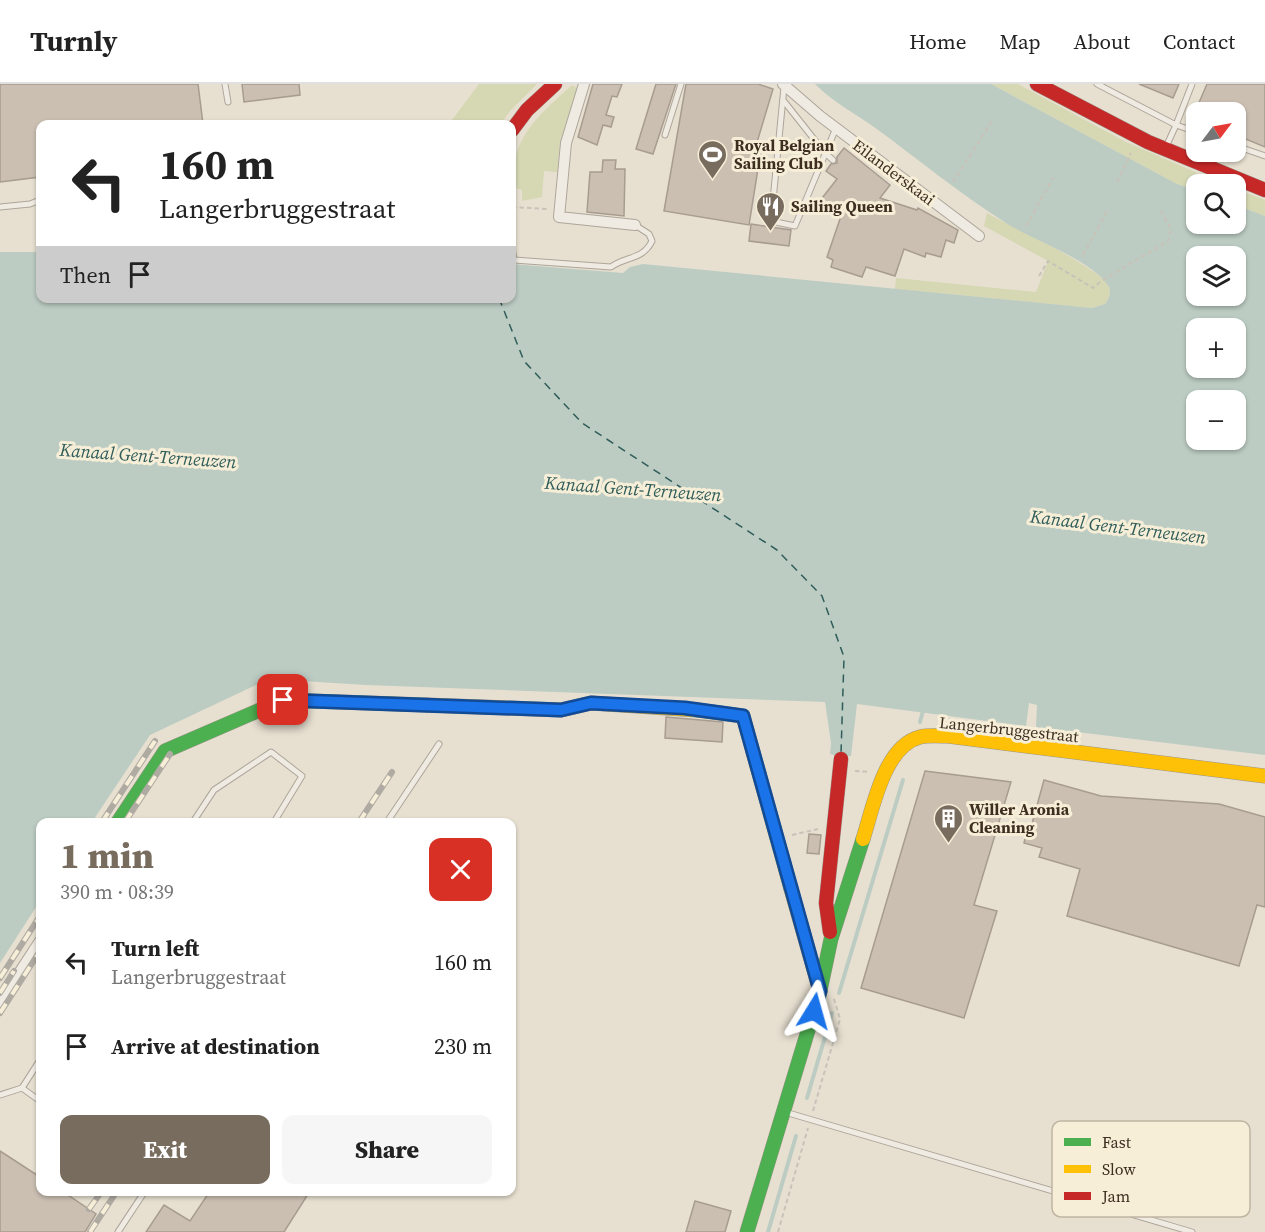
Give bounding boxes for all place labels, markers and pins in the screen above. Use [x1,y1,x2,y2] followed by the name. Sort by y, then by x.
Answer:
[734,134,835,174] place label: Royal Belgian Sailing Club
[697,138,729,180] sports icon: Royal Belgian Sailing Club
[754,190,786,232] restaurant icon: Sailing Queen
[791,195,893,217] place label: Sailing Queen
[257,674,308,725] pin
[969,798,1070,838] place label: Willer Aronia Cleaning
[932,802,964,844] building icon: Willer Aronia Cleaning

